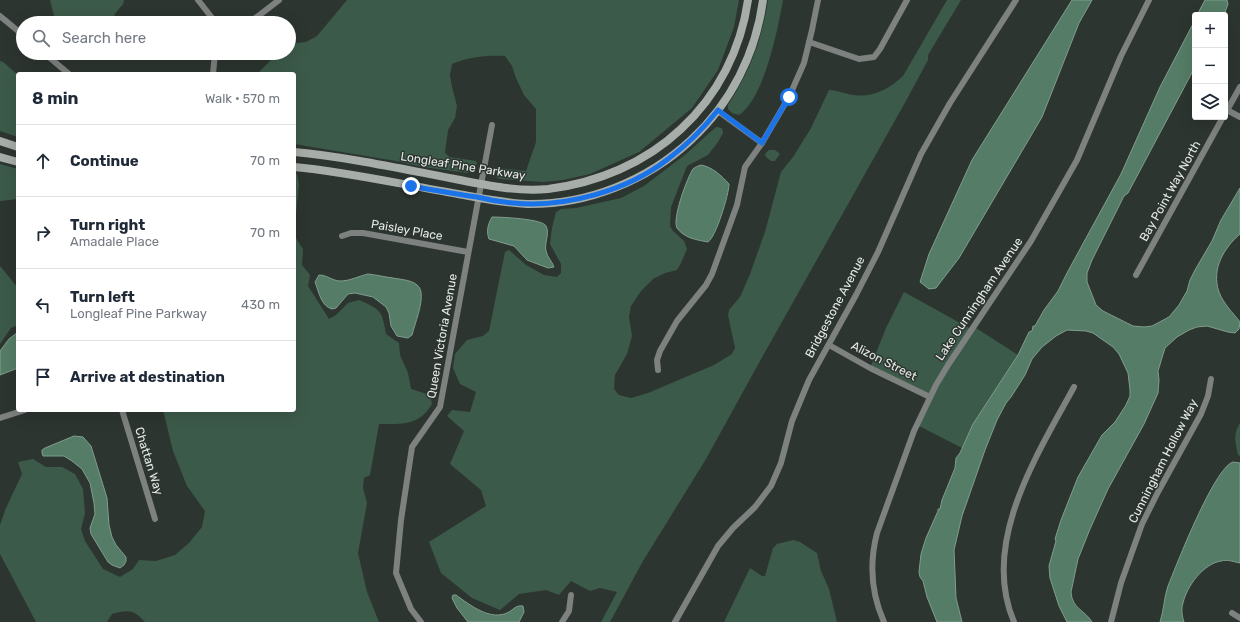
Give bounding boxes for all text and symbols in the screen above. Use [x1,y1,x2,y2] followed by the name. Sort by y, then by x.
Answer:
[1192,12,1228,120] map controls
[1192,12,1228,48] button: +
[16,16,296,60] search box
[30,27,52,49] icon: search
[62,29,146,47] text: Search here
[1192,48,1228,84] button: −
[1192,84,1228,120] button: layers
[32,88,79,108] text: 8 min
[780,88,798,106] route start
[205,91,280,106] text: Walk · 570 m
[1137,138,1203,244] street label: Bay Point Way North
[399,149,527,183] street label: Longleaf Pine Parkway
[32,150,54,172] icon: ahead
[70,152,139,170] text: Continue
[250,153,280,168] text: 70 m
[402,177,420,195] route end
[70,216,145,234] text: Turn right
[370,217,444,243] street label: Paisley Place
[32,222,54,244] icon: right
[250,225,280,240] text: 70 m
[70,234,159,249] text: Amadale Place
[933,235,1026,363] street label: Lake Cunningham Avenue
[802,254,868,360] street label: Bridgestone Avenue
[424,272,460,399] street label: Queen Victoria Avenue
[70,288,135,306] text: Turn left
[32,294,54,316] icon: left
[241,297,280,312] text: 430 m
[70,306,207,321] text: Longleaf Pine Parkway
[849,338,919,384] street label: Alizon Street
[32,366,54,388] icon: arrive
[70,368,225,386] text: Arrive at destination
[1126,396,1201,525] street label: Cunningham Hollow Way
[132,425,166,497] street label: Chattan Way

